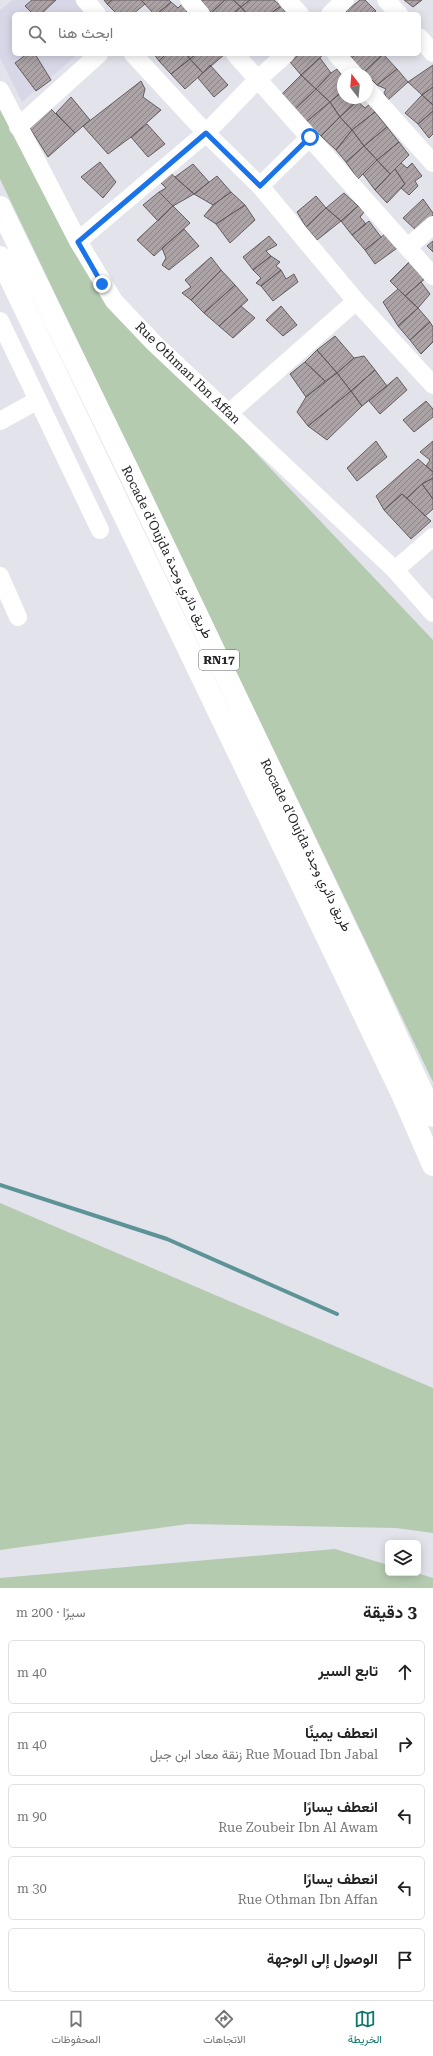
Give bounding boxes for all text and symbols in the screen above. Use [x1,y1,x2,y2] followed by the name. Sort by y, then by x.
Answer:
[12,12,421,56] search box
[26,23,48,45] icon: search
[58,24,113,42] text: ابحث هنا
[337,68,373,104] north arrow
[301,128,319,146] route start
[93,275,111,293] route end
[132,319,244,428] street label: Rue Othman Ibn Affan
[116,463,215,642] street label: Rocade d'Oujda طريق دائري وجدة
[199,650,239,670] road number: RN17
[255,756,354,935] street label: Rocade d'Oujda طريق دائري وجدة
[385,1540,421,1576] map controls
[385,1540,421,1576] button: layers
[363,1602,417,1622] text: 3 دقيقة
[16,1605,85,1620] text: سيرًا · 200 m
[394,1661,416,1683] icon: ahead
[318,1662,378,1680] text: تابع السير
[17,1665,47,1680] text: 40 m
[305,1724,378,1742] text: انعطف يمينًا
[394,1733,416,1755] icon: right
[17,1737,47,1752] text: 40 m
[150,1747,378,1762] text: Rue Mouad Ibn Jabal زنقة معاد ابن جبل
[303,1798,378,1816] text: انعطف يسارًا
[394,1805,416,1827] icon: left
[17,1809,47,1824] text: 90 m
[218,1820,378,1835] text: Rue Zoubeir Ibn Al Awam
[303,1870,378,1888] text: انعطف يسارًا
[394,1877,416,1899] icon: left
[17,1881,47,1896] text: 30 m
[238,1892,378,1907] text: Rue Othman Ibn Affan
[394,1949,416,1971] icon: arrive
[267,1950,378,1968] text: الوصول إلى الوجهة
[51,2008,101,2049] tab: المحفوظات
[203,2008,246,2049] tab: الاتجاهات
[348,2008,382,2049] tab: الخريطة

